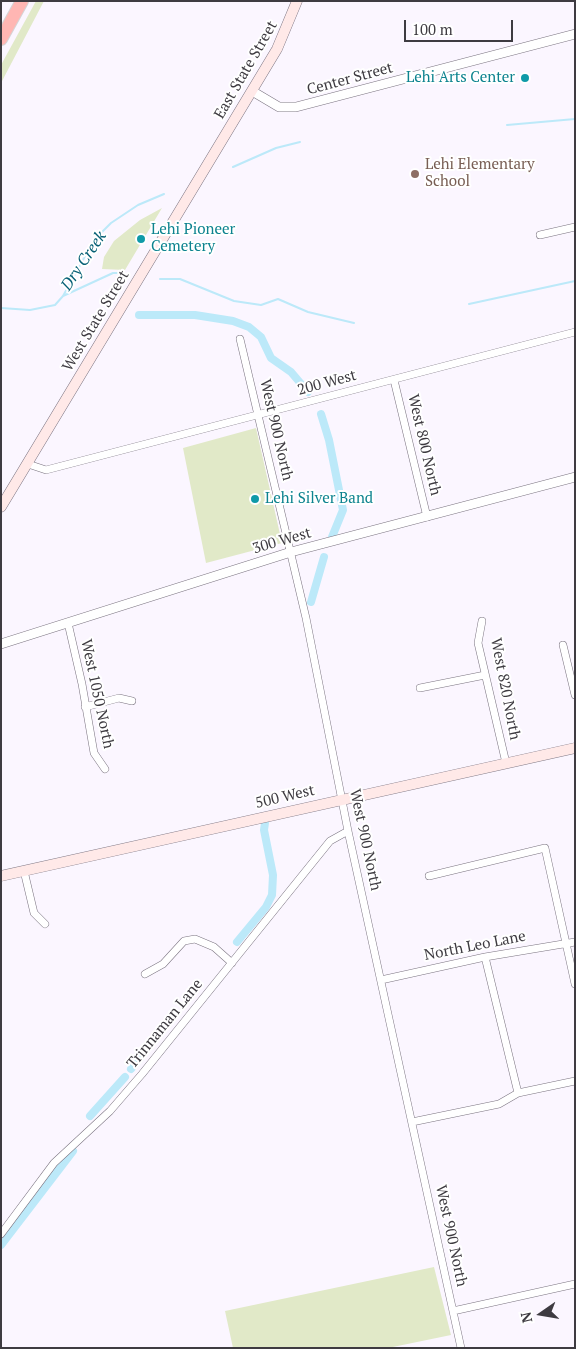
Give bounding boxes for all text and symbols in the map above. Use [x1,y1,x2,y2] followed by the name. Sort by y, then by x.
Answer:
[406,10,515,42] scale bar
[211,18,281,122] street label: East State Street
[412,19,453,39] text: 100 m
[305,59,395,99] street label: Center Street
[406,69,515,87] place label: Lehi Arts Center
[519,72,531,84] marker: Lehi Arts Center
[425,156,535,191] place label: Lehi Elementary School
[409,168,421,180] marker: Lehi Elementary School
[151,221,235,256] place label: Lehi Pioneer Cemetery
[57,228,111,294] water label: Dry Creek
[135,233,147,245] marker: Lehi Pioneer Cemetery
[59,267,133,375] street label: West State Street
[296,367,358,399] street label: 200 West
[256,378,296,482] street label: West 900 North
[404,393,444,497] street label: West 800 North
[265,490,373,508] place label: Lehi Silver Band
[249,493,261,505] marker: Lehi Silver Band
[251,524,313,558] street label: 300 West
[486,637,524,741] street label: West 820 North
[77,638,117,750] street label: West 1050 North
[254,781,316,813] street label: 500 West
[345,788,385,892] street label: West 900 North
[423,927,527,965] street label: North Leo Lane
[123,976,207,1072] street label: Trinnaman Lane
[431,1184,471,1288] street label: West 900 North
[516,1289,566,1339] north arrow
[515,1310,536,1325] text: N

